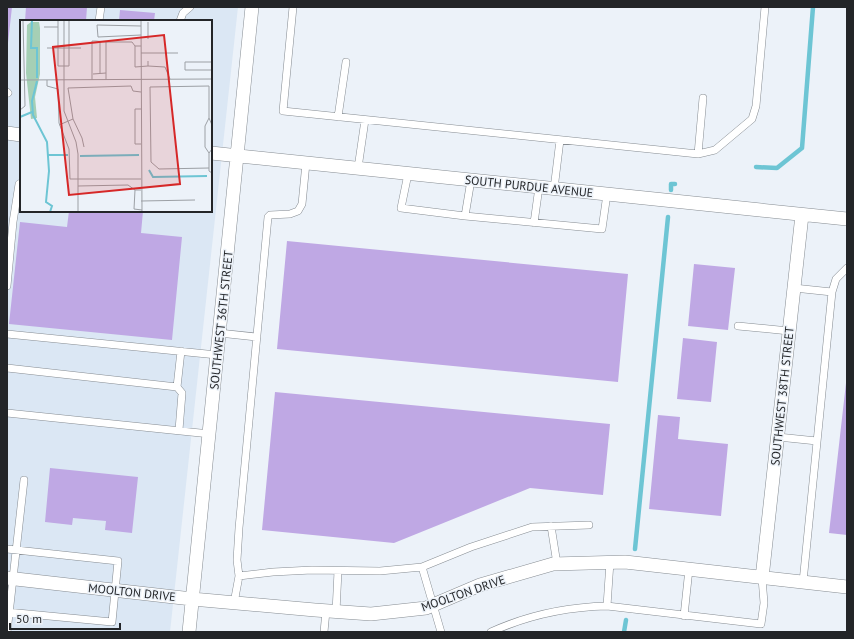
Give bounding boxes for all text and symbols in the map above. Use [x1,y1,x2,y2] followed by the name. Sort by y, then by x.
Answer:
[20,20,212,212] inset map
[464,172,594,200] street label: SOUTH PURDUE AVENUE
[206,249,236,390] street label: SOUTHWEST 36TH STREET
[767,325,797,466] street label: SOUTHWEST 38TH STREET
[419,572,507,614] street label: MOOLTON DRIVE
[87,580,177,604] street label: MOOLTON DRIVE
[10,605,120,631] scale bar
[16,611,42,626] text: 50 m

